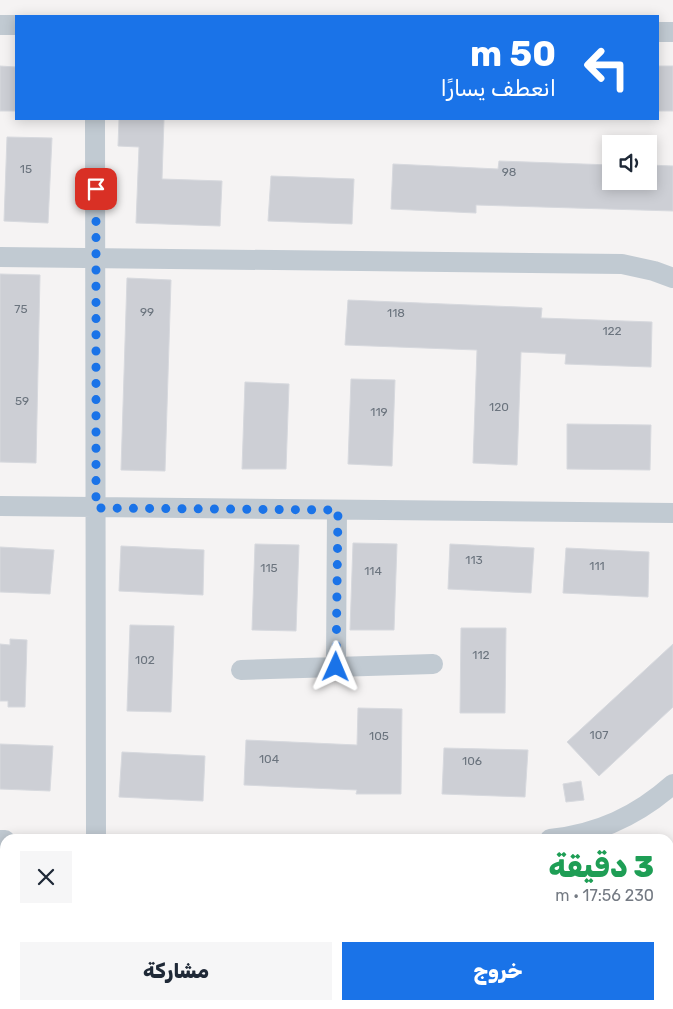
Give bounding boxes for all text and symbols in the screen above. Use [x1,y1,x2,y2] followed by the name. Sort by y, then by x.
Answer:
[470,33,556,75] text: 50 m
[574,35,639,100] icon: left
[440,75,556,102] text: انعطف يسارًا
[602,135,657,190] map controls
[602,135,657,190] button: sound
[20,162,32,176] house number: 15
[502,165,516,179] house number: 98
[75,168,117,210] pin
[82,175,110,203] icon: arrive
[14,302,28,316] house number: 75
[140,305,154,319] house number: 99
[387,306,405,320] house number: 118
[602,324,622,338] house number: 122
[15,394,29,408] house number: 59
[489,400,509,414] house number: 120
[370,405,388,419] house number: 119
[465,553,483,567] house number: 113
[589,559,605,573] house number: 111
[260,561,278,575] house number: 115
[364,564,382,578] house number: 114
[309,640,361,692] position arrow
[472,648,490,662] house number: 112
[135,653,155,667] house number: 102
[590,728,608,742] house number: 107
[369,729,389,743] house number: 105
[259,752,280,766] house number: 104
[462,754,482,768] house number: 106
[548,849,654,885] text: 3 دقيقة
[20,851,72,903] button: close
[555,886,654,905] text: 230 m · 17:56
[20,942,332,1000] button: مشاركة
[342,942,654,1000] button: خروج

